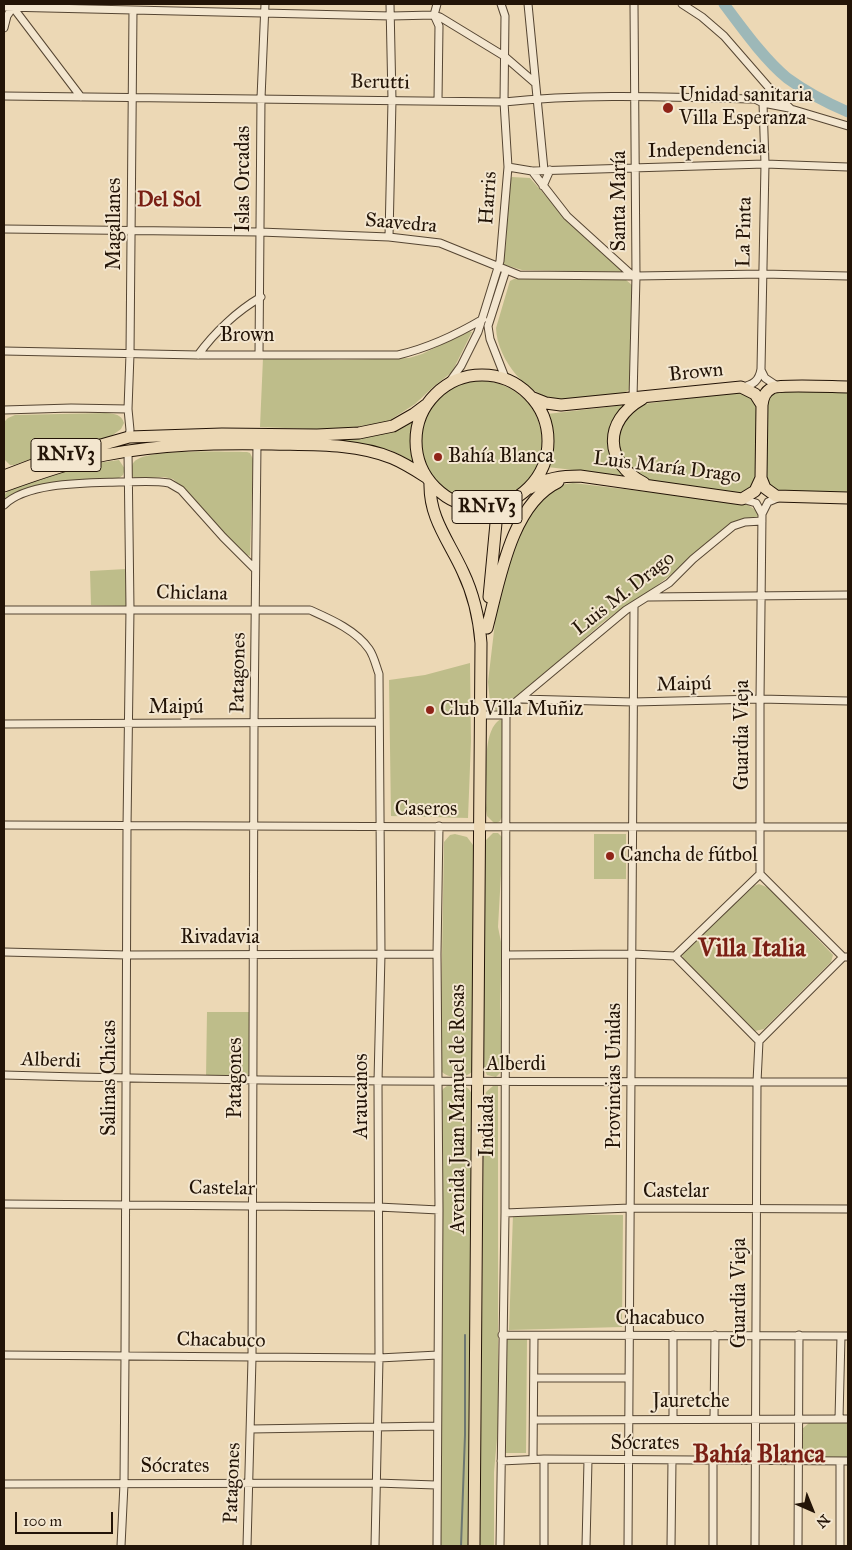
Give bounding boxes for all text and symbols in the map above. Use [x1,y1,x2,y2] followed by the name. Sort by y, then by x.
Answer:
[350,70,410,96] street label: Berutti
[679,84,812,131] place label: Unidad sanitaria Villa Esperanza
[661,101,675,115] marker: Unidad sanitaria Villa Esperanza
[232,126,256,232] street label: Islas Orcadas
[647,136,767,164] street label: Independencia
[608,150,632,252] street label: Santa María
[475,170,503,226] street label: Harris
[103,178,127,270] street label: Magallanes
[137,188,201,214] district label: Del Sol
[732,196,758,268] street label: La Pinta
[364,209,438,239] street label: Saavedra
[220,324,274,348] street label: Brown
[668,358,724,388] street label: Brown
[31,438,101,472] road number: RN1V3
[448,445,554,469] place label: Bahía Blanca
[592,447,742,489] street label: Luis María Drago
[432,451,444,463] marker: Bahía Blanca
[452,491,522,524] road number: RN1V3
[568,547,680,641] street label: Luis M. Drago
[156,581,228,607] street label: Chiclana
[226,632,252,714] street label: Patagones
[656,673,712,697] street label: Maipú
[731,680,755,790] street label: Guardia Vieja
[148,696,204,720] street label: Maipú
[440,698,583,722] place label: Club Villa Muñiz
[424,704,436,716] marker: Club Villa Muñiz
[395,798,457,822] street label: Caseros
[620,844,758,868] place label: Cancha de fútbol
[604,850,616,862] marker: Cancha de fútbol
[180,926,260,950] street label: Rivadavia
[698,935,806,965] district label: Villa Italia
[447,984,471,1234] street label: Avenida Juan Manuel de Rosas
[603,1003,627,1149] street label: Provincias Unidas
[98,1020,122,1136] street label: Salinas Chicas
[224,1037,248,1119] street label: Patagones
[21,1048,81,1074] street label: Alberdi
[350,1053,374,1139] street label: Araucanos
[486,1053,546,1077] street label: Alberdi
[476,1095,500,1157] street label: Indiada
[189,1176,255,1202] street label: Castelar
[643,1180,709,1204] street label: Castelar
[728,1238,752,1348] street label: Guardia Vieja
[615,1307,705,1331] street label: Chacabuco
[176,1328,266,1354] street label: Chacabuco
[652,1390,730,1414] street label: Jauretche
[611,1432,679,1456] street label: Sócrates
[693,1441,825,1471] district label: Bahía Blanca
[220,1442,246,1524] street label: Patagones
[141,1455,209,1479] street label: Sócrates
[787,1485,837,1535] north arrow
[18,1502,115,1534] scale bar
[813,1511,833,1531] text: N
[23,1512,62,1530] text: 100 m

